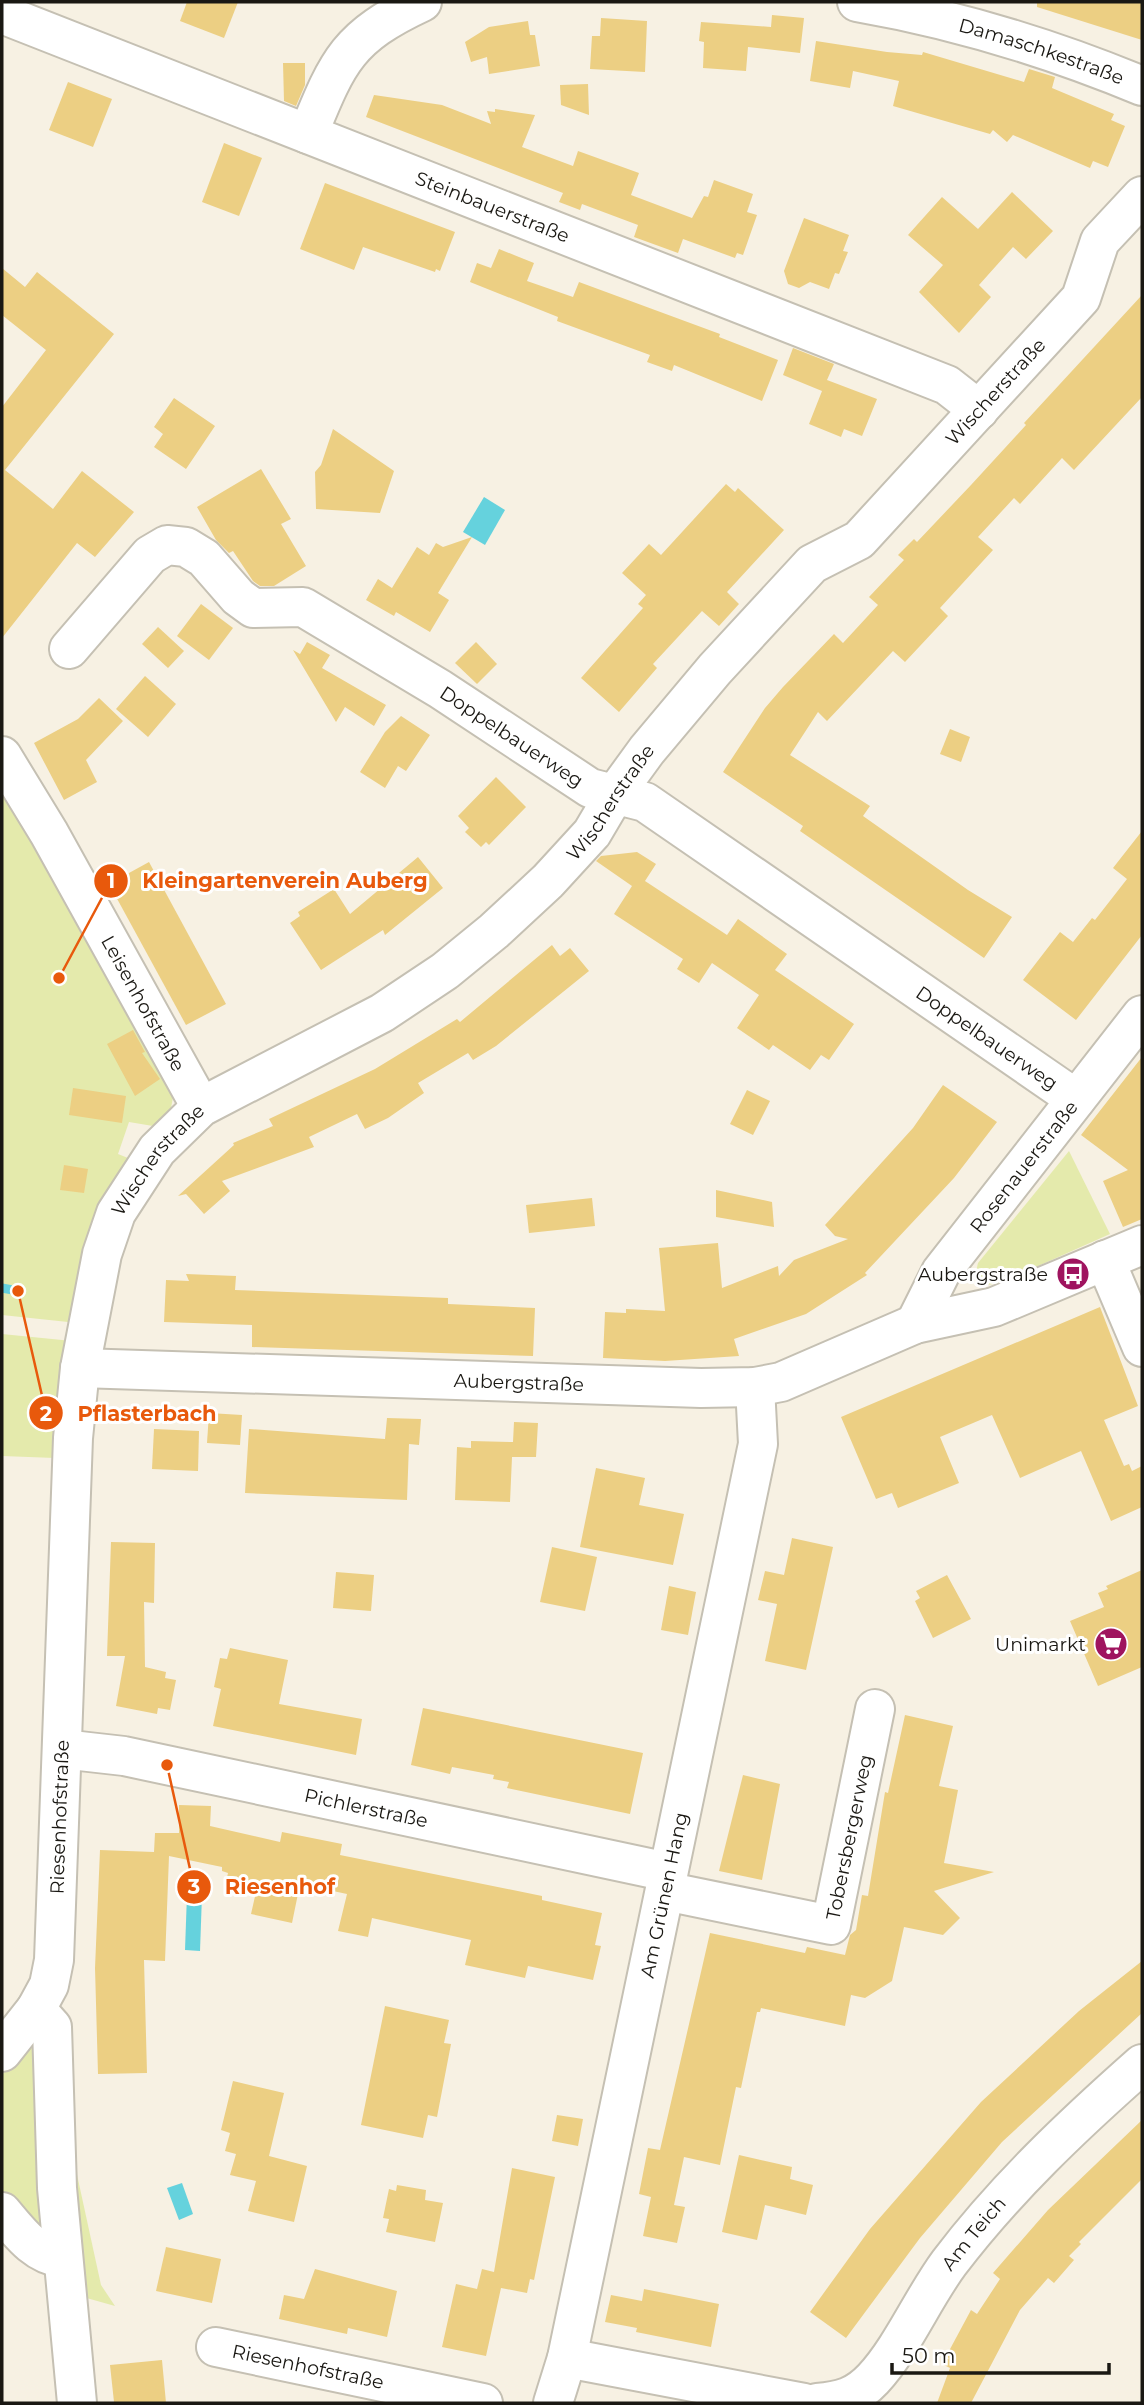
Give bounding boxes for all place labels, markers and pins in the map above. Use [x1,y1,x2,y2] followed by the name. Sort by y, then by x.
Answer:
[94,860,442,902] callout: Kleingartenverein Auberg
[1054,1255,1092,1293] bus stop icon: Aubergstraße
[918,1263,1048,1286] place label: Aubergstraße
[29,1392,231,1434] callout: Pflasterbach
[1092,1625,1130,1663] supermarket icon: Unimarkt
[995,1633,1086,1656] place label: Unimarkt
[176,1866,350,1908] callout: Riesenhof

